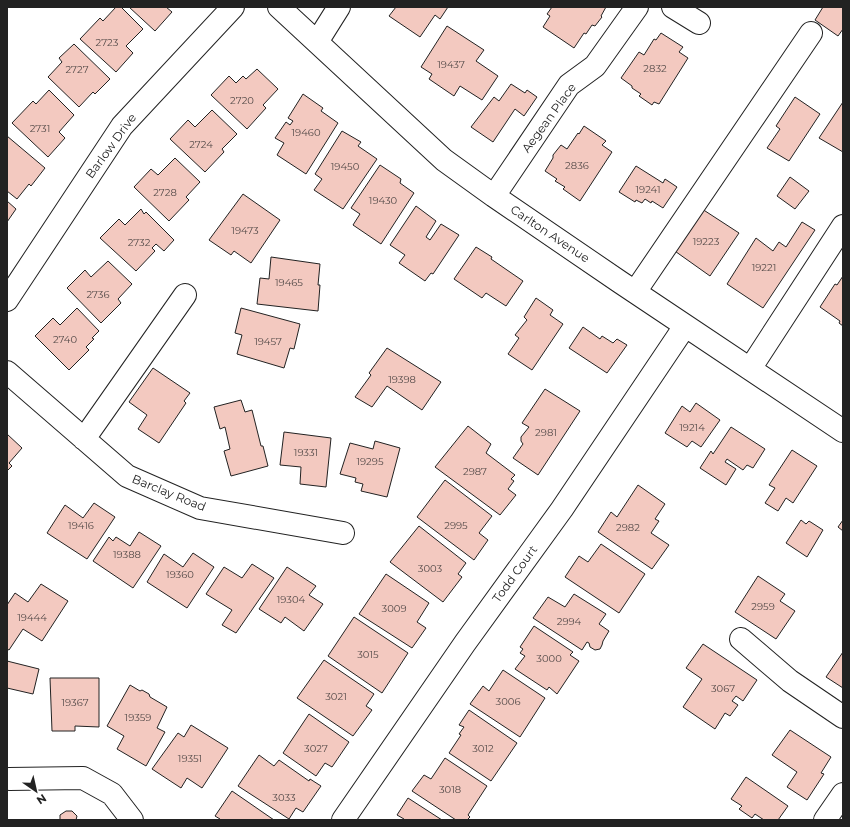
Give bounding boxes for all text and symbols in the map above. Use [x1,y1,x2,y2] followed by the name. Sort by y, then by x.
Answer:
[96,36,119,49] house number: 2723
[437,58,465,71] house number: 19437
[643,62,667,75] house number: 2832
[65,63,89,76] house number: 2727
[518,80,579,155] street label: Aegean Place
[230,94,254,107] house number: 2720
[82,110,139,181] street label: Barlow Drive
[30,122,50,135] house number: 2731
[291,126,321,139] house number: 19460
[189,138,213,151] house number: 2724
[565,159,589,172] house number: 2836
[331,160,360,173] house number: 19450
[635,183,661,196] house number: 19241
[153,186,177,199] house number: 2728
[369,194,398,207] house number: 19430
[508,202,593,266] street label: Carlton Avenue
[231,224,259,237] house number: 19473
[693,235,720,248] house number: 19223
[128,236,151,249] house number: 2732
[752,261,776,274] house number: 19221
[275,276,303,289] house number: 19465
[86,288,110,301] house number: 2736
[53,333,77,346] house number: 2740
[254,335,282,348] house number: 19457
[388,373,416,386] house number: 19398
[679,421,705,434] house number: 19214
[535,426,557,439] house number: 2981
[294,446,318,459] house number: 19331
[356,455,384,468] house number: 19295
[463,465,487,478] house number: 2987
[130,471,208,514] street label: Barclay Road
[68,519,94,532] house number: 19416
[444,519,468,532] house number: 2995
[616,521,640,534] house number: 2982
[489,542,540,605] street label: Todd Court
[113,548,141,561] house number: 19388
[418,562,443,575] house number: 3003
[166,568,194,581] house number: 19360
[277,593,306,606] house number: 19304
[751,600,775,613] house number: 2959
[382,602,406,615] house number: 3009
[17,611,47,624] house number: 19444
[557,615,582,628] house number: 2994
[357,648,379,661] house number: 3015
[536,652,562,665] house number: 3000
[711,682,735,695] house number: 3067
[325,690,347,703] house number: 3021
[496,695,520,708] house number: 3006
[61,696,89,709] house number: 19367
[125,711,151,724] house number: 19359
[304,742,328,755] house number: 3027
[472,742,494,755] house number: 3012
[178,752,202,765] house number: 19351
[16,771,56,811] north arrow
[439,783,461,796] house number: 3018
[34,791,49,808] text: N
[272,791,296,804] house number: 3033

